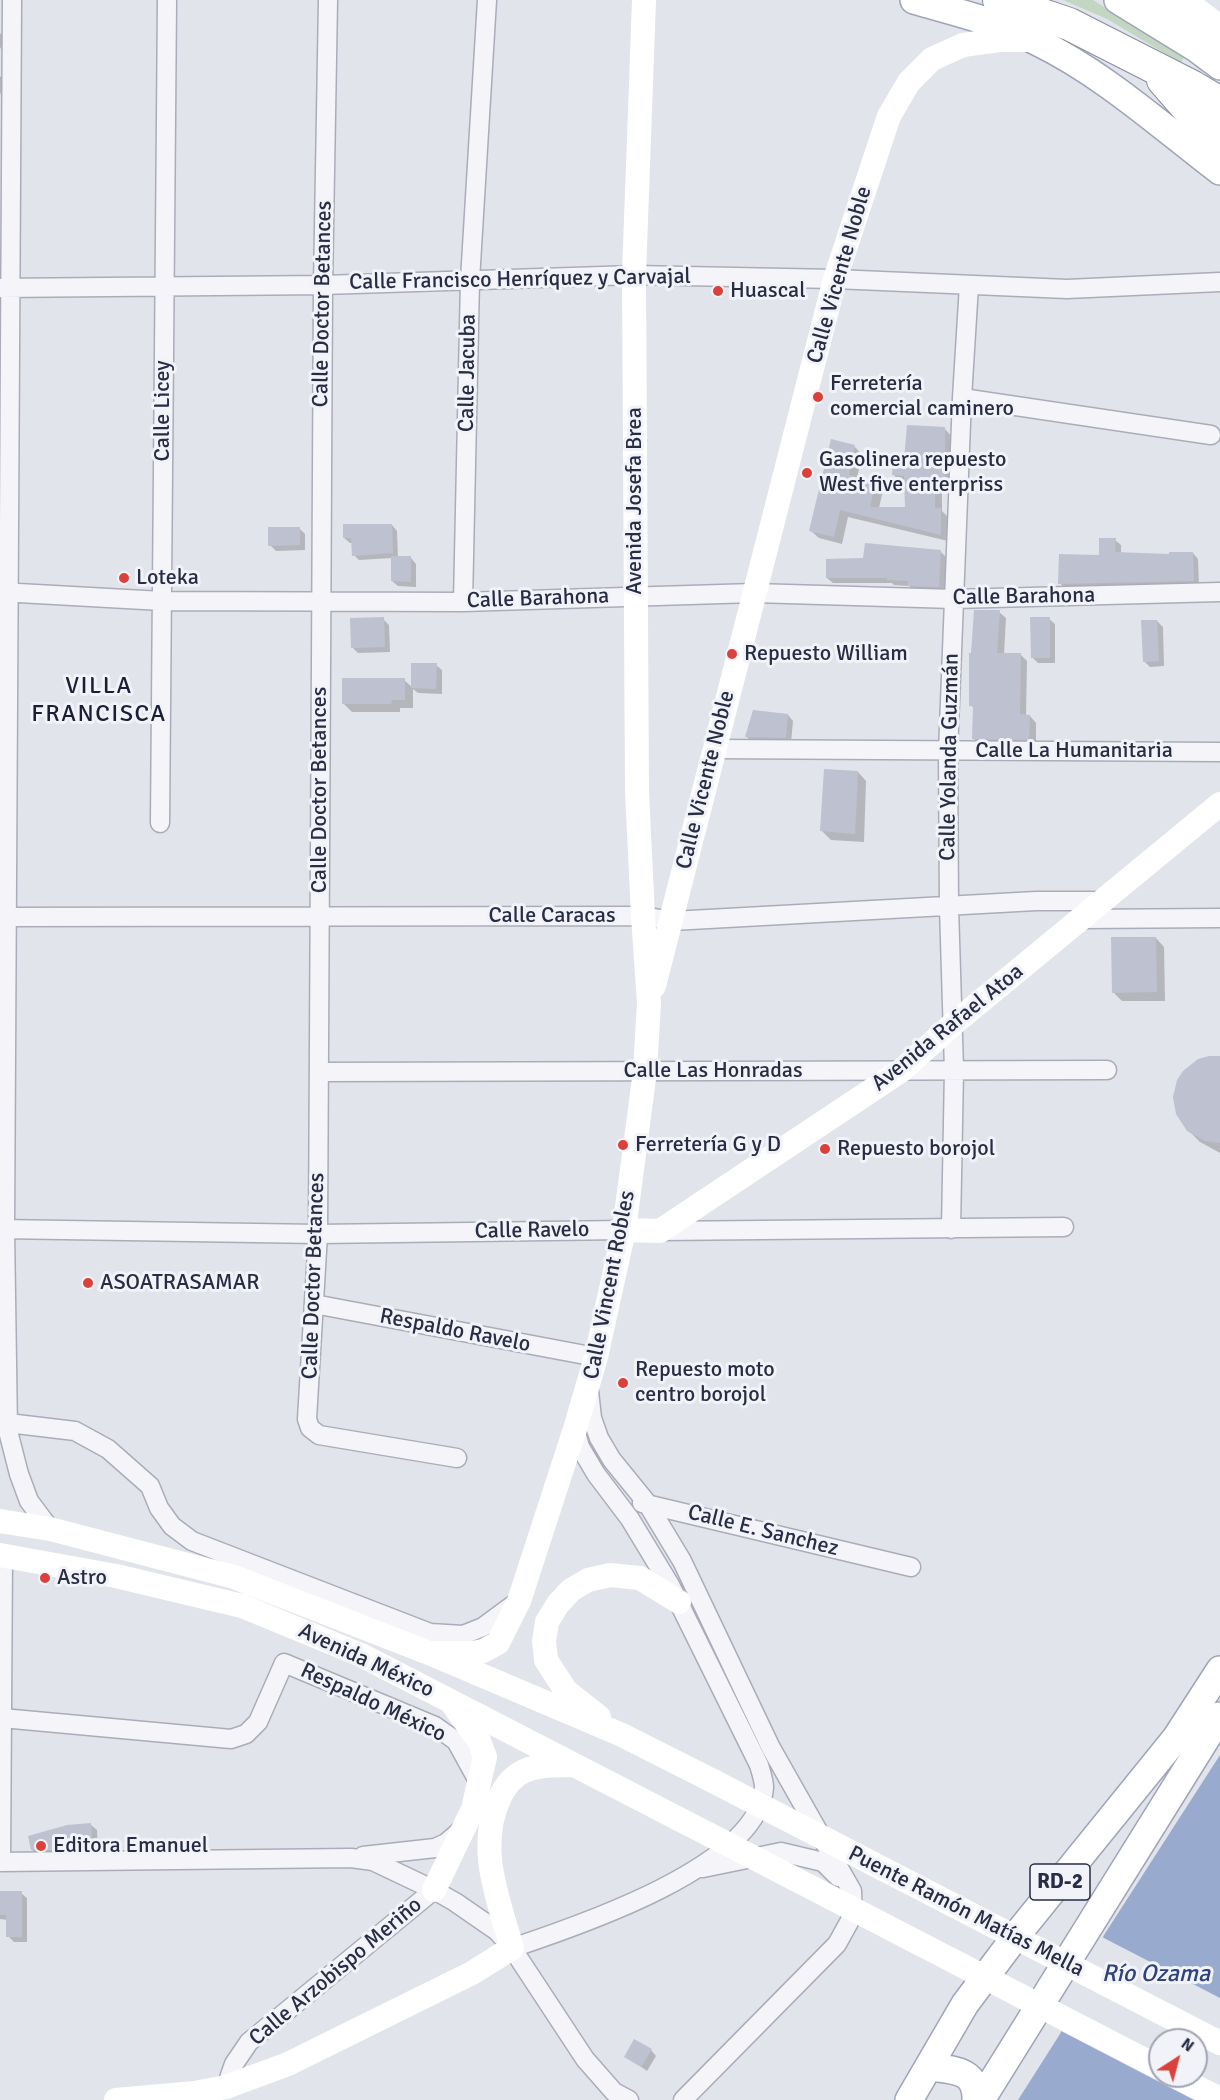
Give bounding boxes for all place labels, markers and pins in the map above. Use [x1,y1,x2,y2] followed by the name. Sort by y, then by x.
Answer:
[730,278,806,304] place label: Huascal
[711,284,725,298] marker: Huascal
[830,371,1014,422] place label: Ferretería comercial caminero
[811,390,825,404] marker: Ferretería comercial caminero
[819,447,1007,499] place label: Gasolinera repuesto West five enterpriss
[800,466,814,480] marker: Gasolinera repuesto West five enterpriss
[136,565,199,591] place label: Loteka
[117,571,131,585] marker: Loteka
[744,641,908,667] place label: Repuesto William
[725,647,739,661] marker: Repuesto William
[635,1132,781,1158] place label: Ferretería G y D
[837,1136,995,1162] place label: Repuesto borojol
[616,1138,630,1152] marker: Ferretería G y D
[818,1142,832,1156] marker: Repuesto borojol
[100,1270,260,1296] place label: ASOATRASAMAR
[81,1276,95,1290] marker: ASOATRASAMAR
[635,1357,775,1408] place label: Repuesto moto centro borojol
[616,1376,630,1390] marker: Repuesto moto centro borojol
[57,1565,107,1591] place label: Astro
[38,1571,52,1585] marker: Astro
[53,1833,208,1859] place label: Editora Emanuel
[34,1839,48,1853] marker: Editora Emanuel

